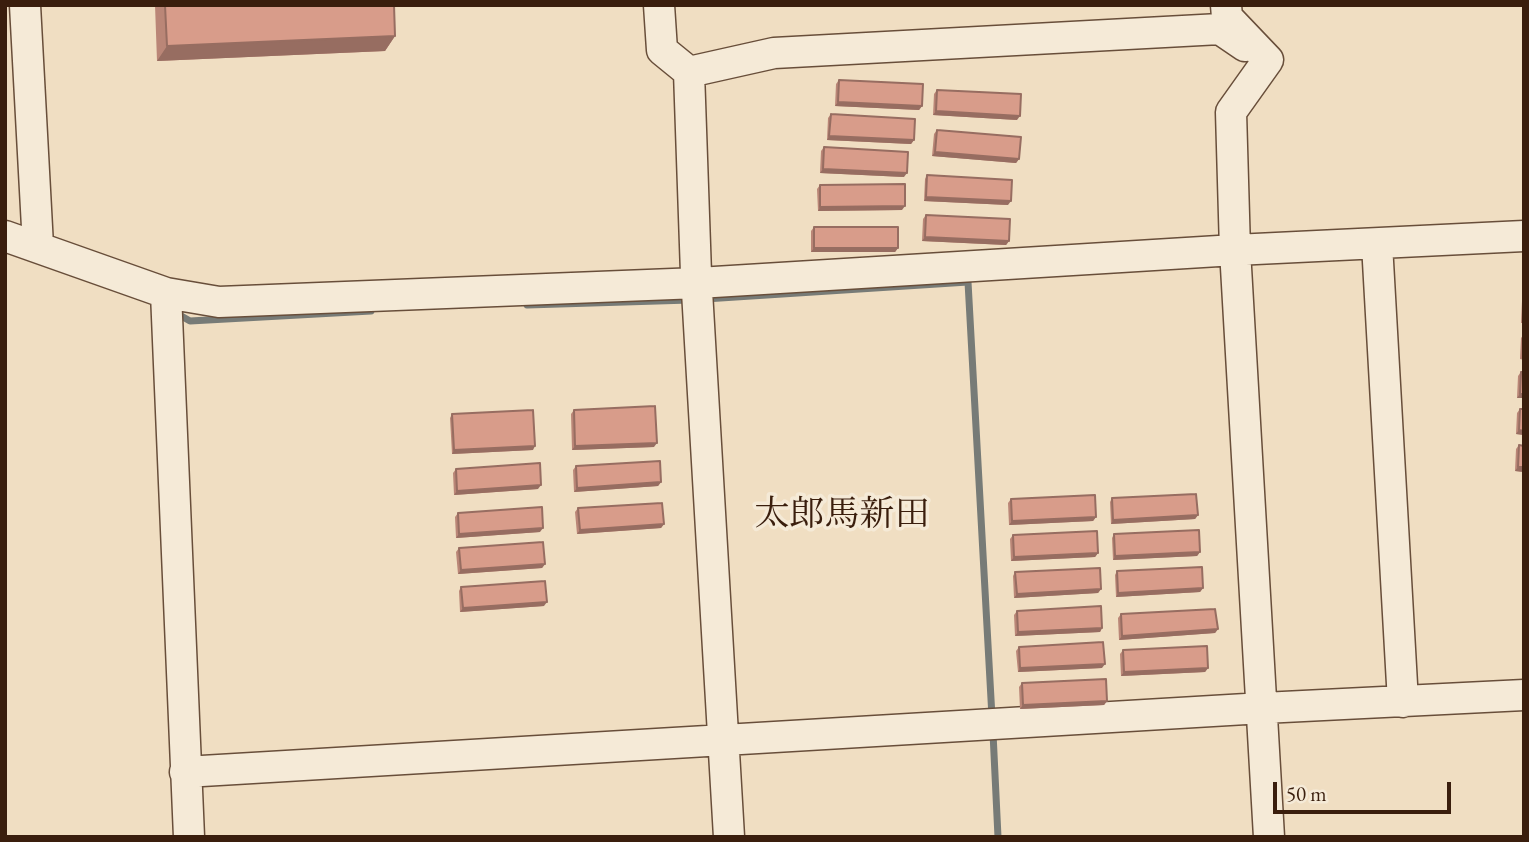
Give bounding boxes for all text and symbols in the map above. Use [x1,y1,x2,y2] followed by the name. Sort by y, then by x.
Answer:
[755,494,929,536] district label: 太郎馬新田
[1277,768,1456,812] scale bar
[1286,780,1327,807] text: 50 m

